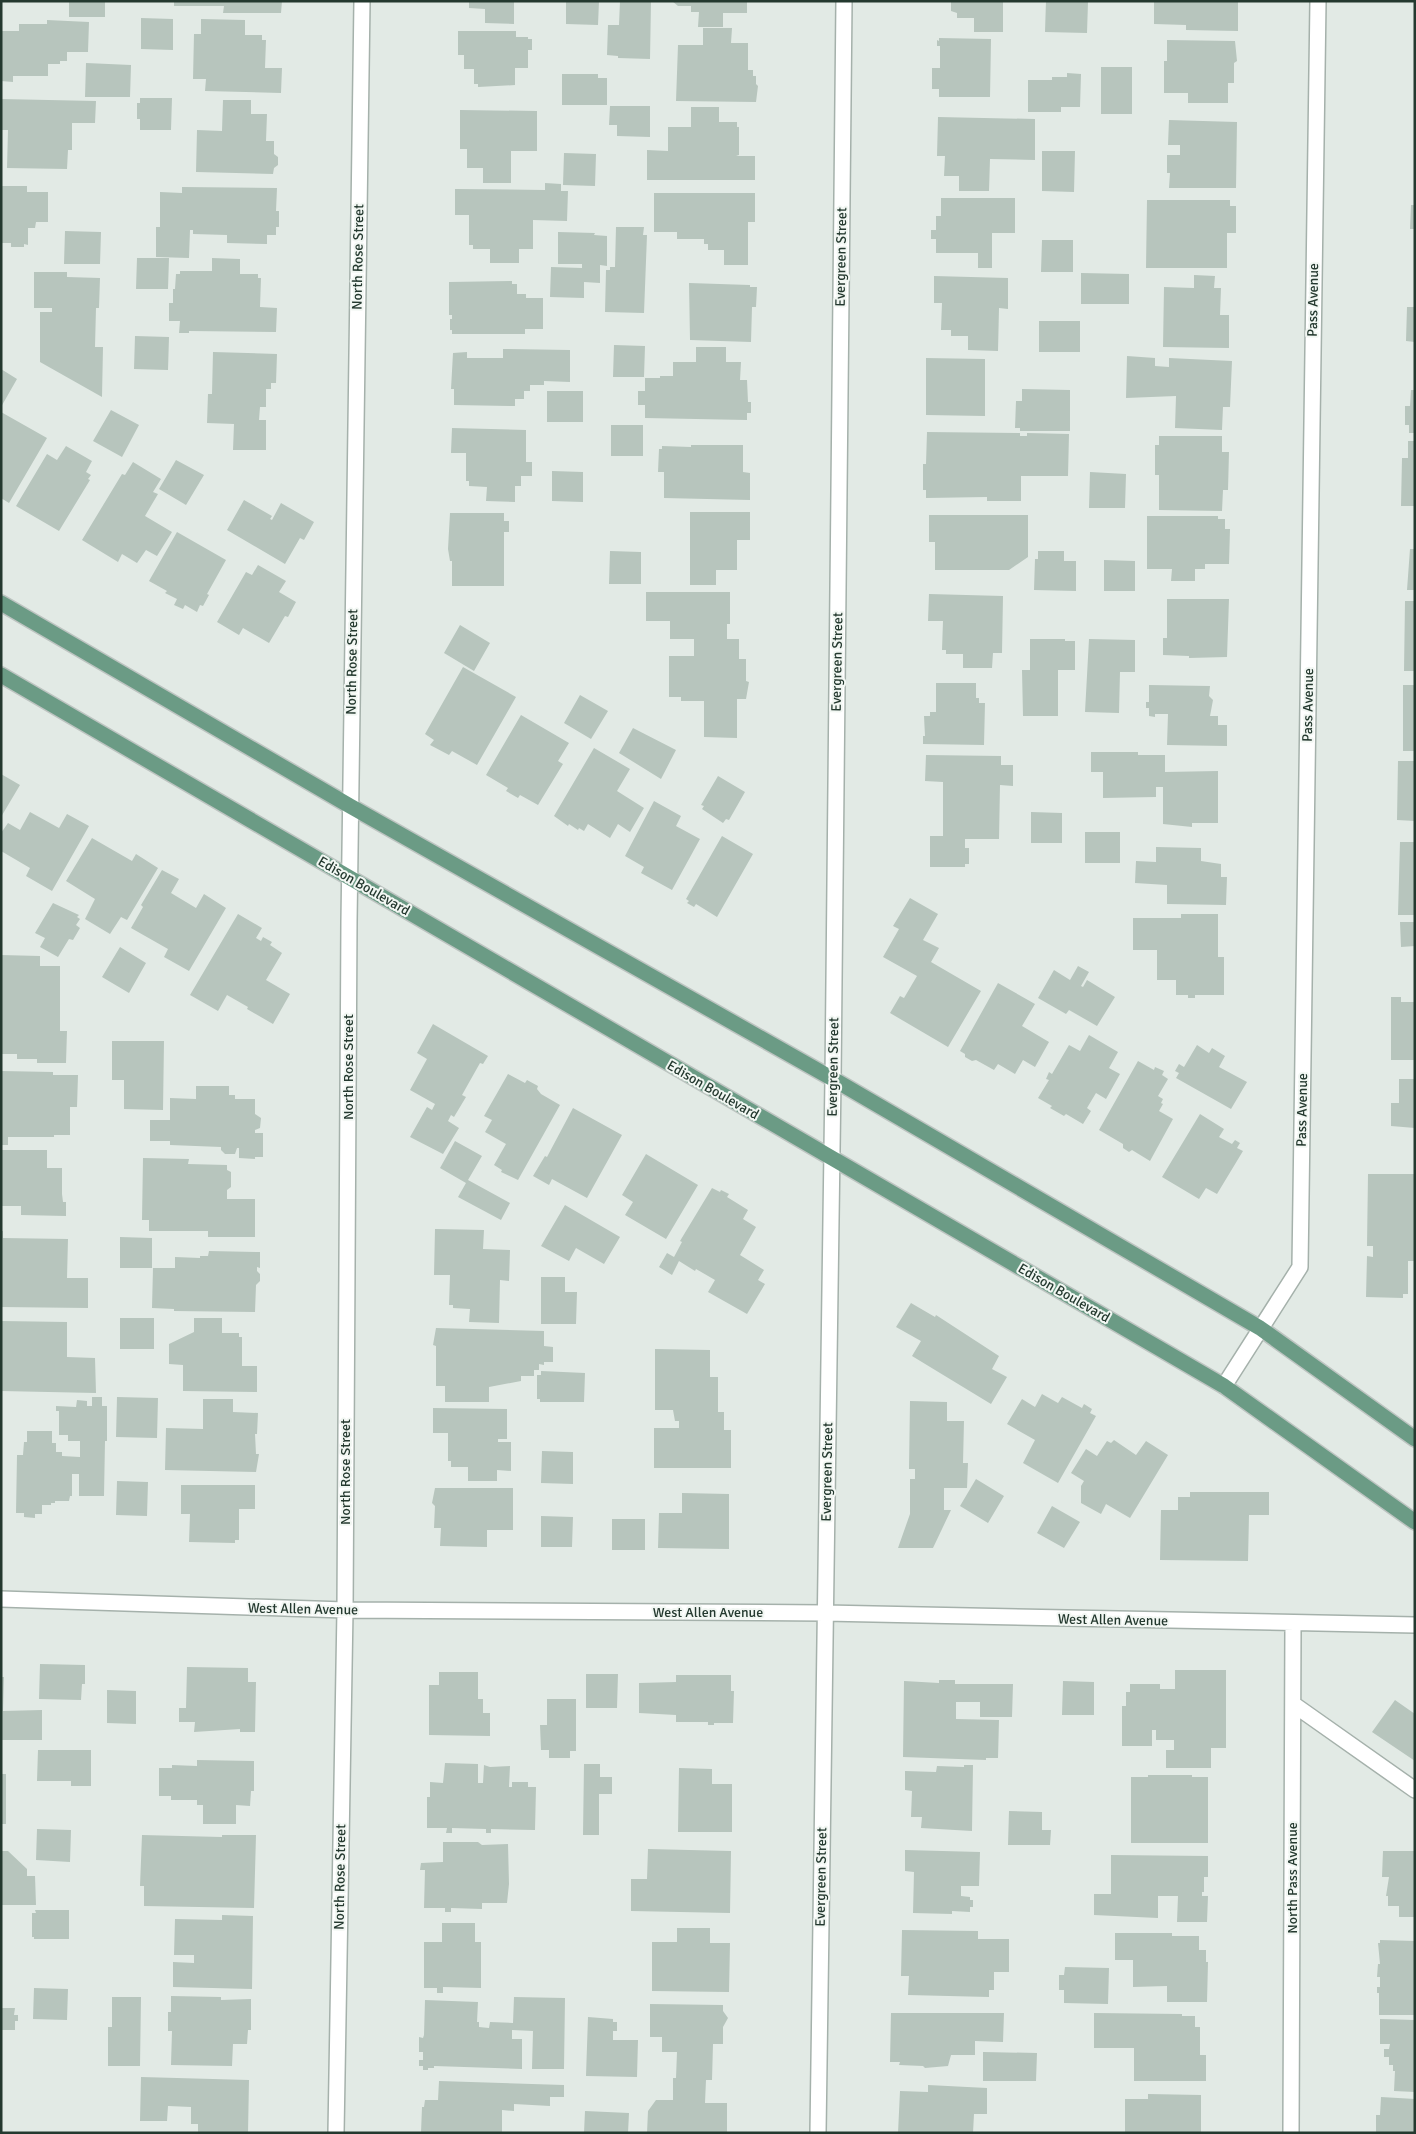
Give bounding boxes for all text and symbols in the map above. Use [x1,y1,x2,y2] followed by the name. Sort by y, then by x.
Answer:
[349,204,367,310] street label: North Rose Street
[832,207,850,307] street label: Evergreen Street
[1304,263,1322,337] street label: Pass Avenue
[343,609,361,715] street label: North Rose Street
[828,612,846,712] street label: Evergreen Street
[1299,668,1317,742] street label: Pass Avenue
[315,853,413,919] street label: Edison Boulevard
[340,1014,357,1120] street label: North Rose Street
[824,1017,842,1117] street label: Evergreen Street
[664,1057,762,1123] street label: Edison Boulevard
[1293,1073,1311,1147] street label: Pass Avenue
[1015,1260,1113,1326] street label: Edison Boulevard
[337,1419,354,1525] street label: North Rose Street
[818,1422,836,1522] street label: Evergreen Street
[248,1600,358,1618] street label: West Allen Avenue
[653,1604,763,1621] street label: West Allen Avenue
[1058,1611,1168,1629] street label: West Allen Avenue
[1284,1822,1301,1934] street label: North Pass Avenue
[331,1824,349,1930] street label: North Rose Street
[812,1827,830,1927] street label: Evergreen Street

